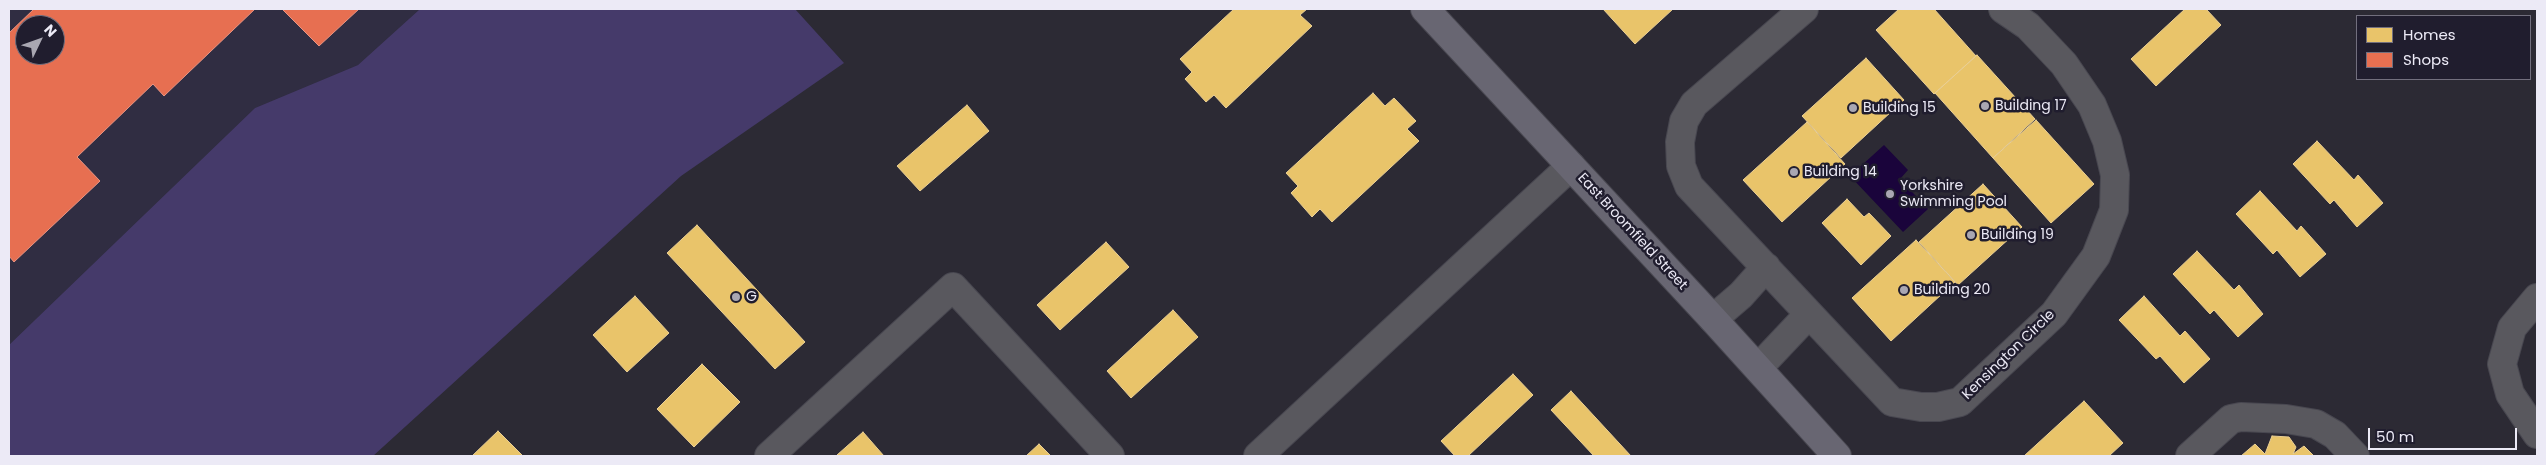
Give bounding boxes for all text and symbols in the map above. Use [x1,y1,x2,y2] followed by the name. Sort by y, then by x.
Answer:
[15,15,65,65] north arrow
[2356,15,2531,80] legend
[39,20,61,41] text: N
[2403,24,2456,45] text: Homes
[2403,49,2449,70] text: Shops
[1995,98,2067,114] place label: Building 17
[1863,100,1936,116] place label: Building 15
[1979,100,1991,112] marker: Building 17
[1847,102,1859,114] marker: Building 15
[1804,164,1877,180] place label: Building 14
[1788,166,1800,178] marker: Building 14
[1574,170,1690,294] street label: East Broomfield Street
[1900,178,2007,210] place label: Yorkshire Swimming Pool
[1884,188,1896,200] marker: Yorkshire Swimming Pool
[1981,227,2054,243] place label: Building 19
[1965,229,1977,241] marker: Building 19
[1914,282,1990,298] place label: Building 20
[1898,284,1910,296] marker: Building 20
[746,289,757,305] place label: G
[730,291,742,303] marker: G
[1959,307,2059,403] street label: Kensington Circle
[2371,418,2520,450] scale bar
[2376,426,2414,447] text: 50 m

